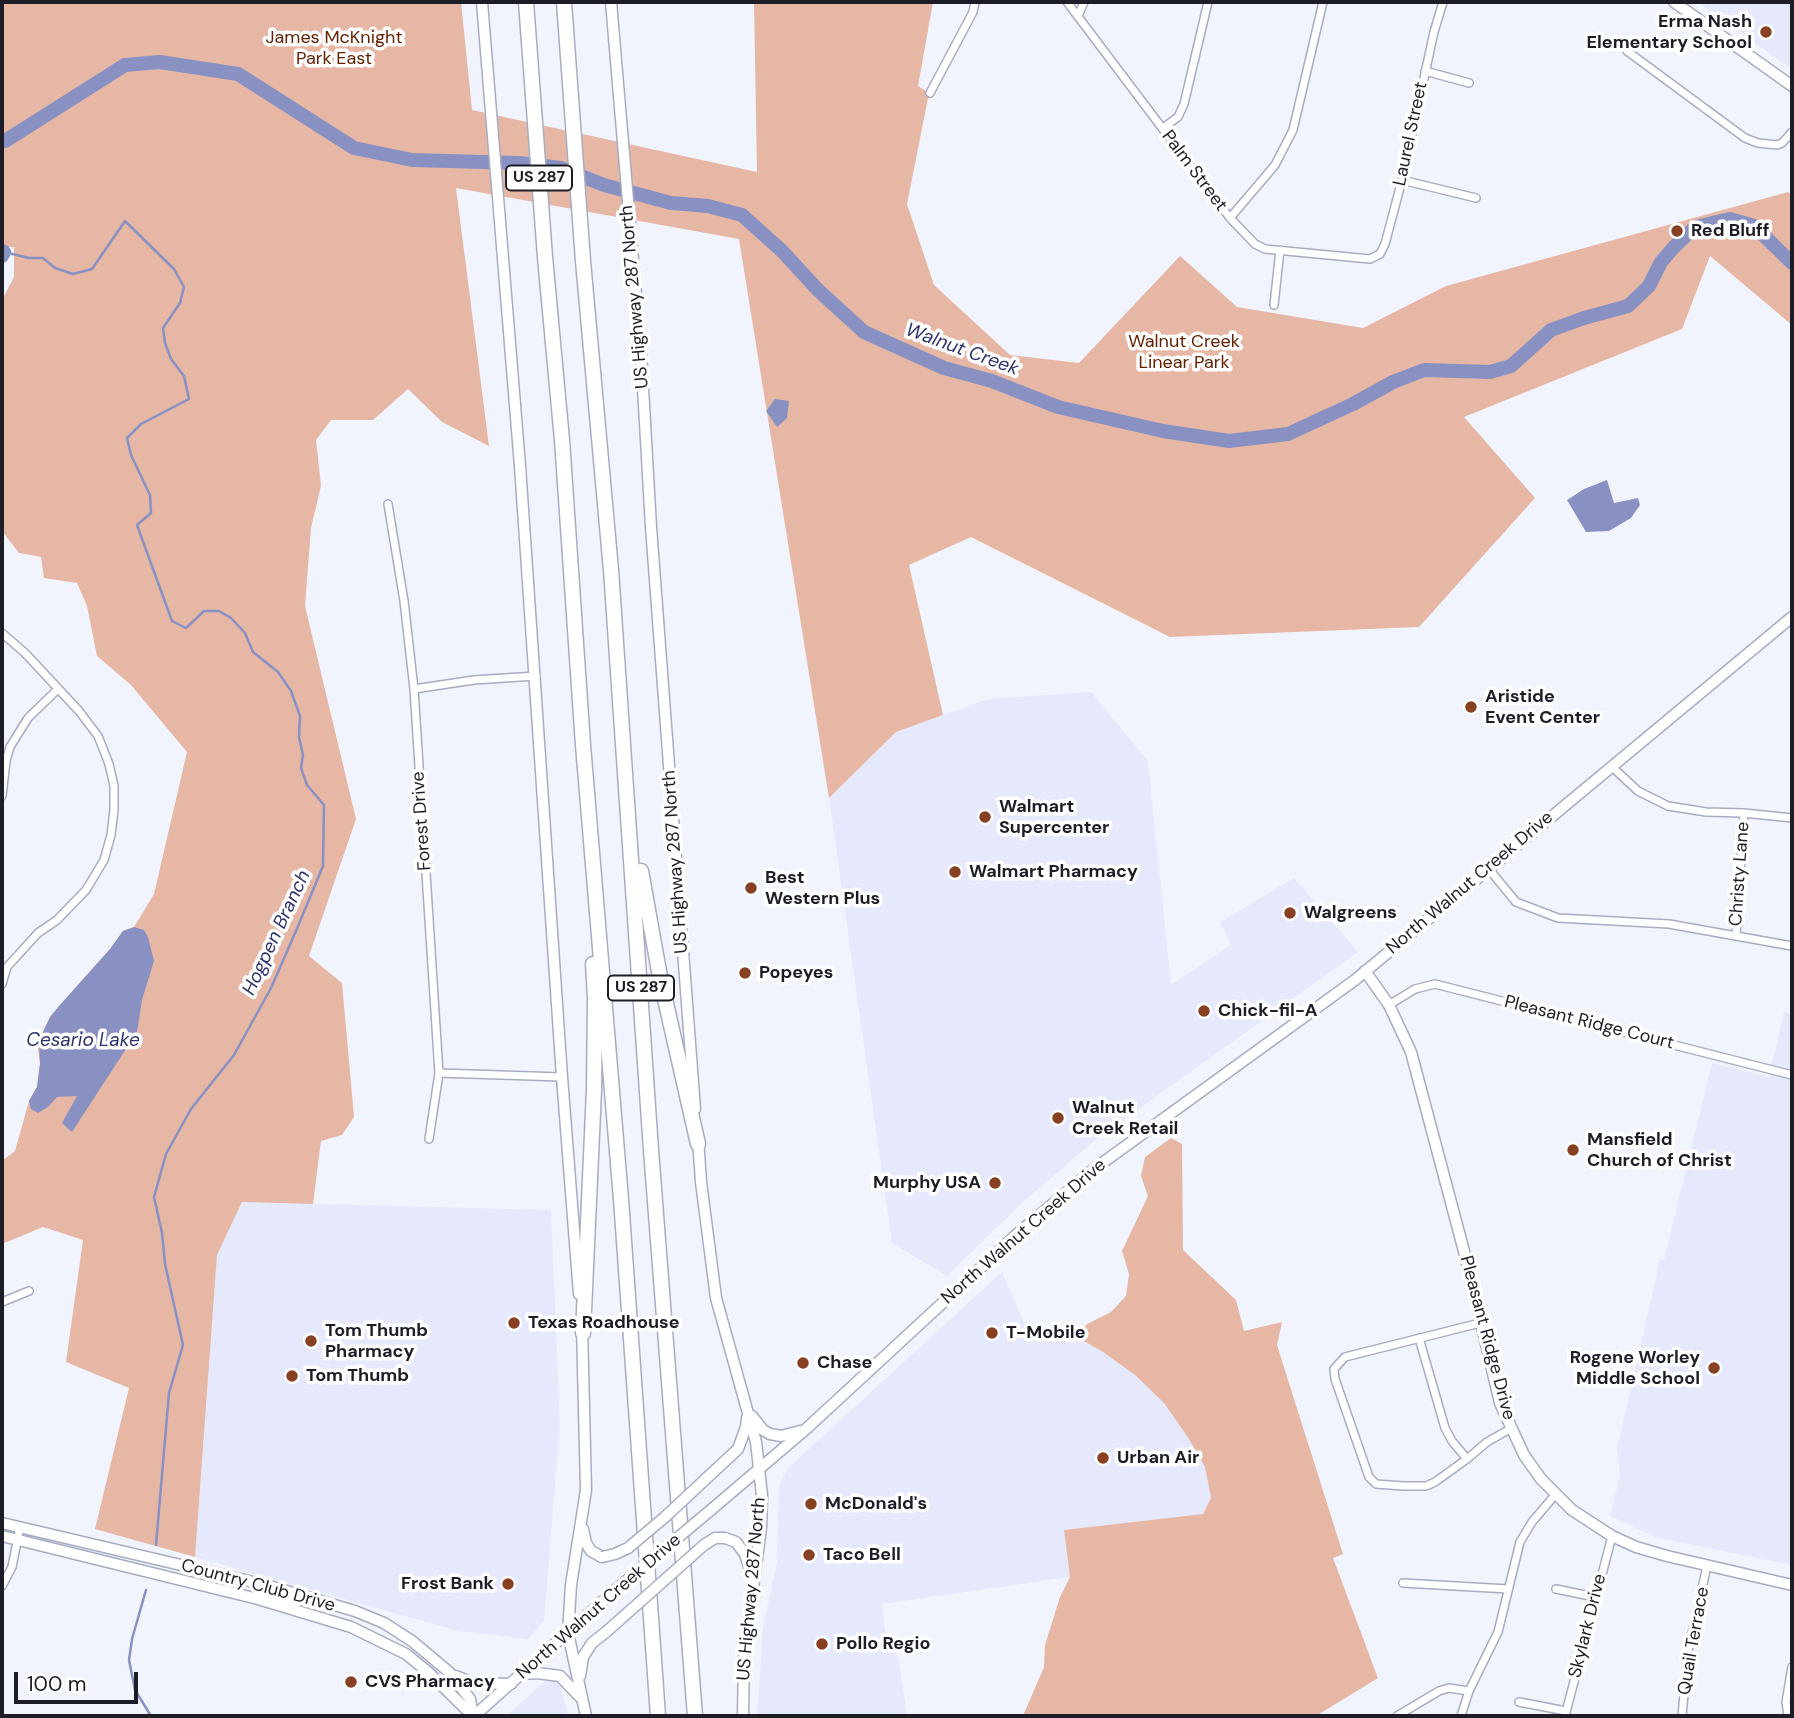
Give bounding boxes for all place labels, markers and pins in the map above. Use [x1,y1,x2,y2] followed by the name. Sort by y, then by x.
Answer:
[1586,11,1752,54] place label: Erma Nash Elementary School
[1758,24,1774,40] marker: Erma Nash Elementary School
[1691,220,1769,242] place label: Red Bluff
[1669,223,1685,239] marker: Red Bluff
[1485,686,1600,728] place label: Aristide Event Center
[1463,699,1479,715] marker: Aristide Event Center
[999,796,1109,838] place label: Walmart Supercenter
[977,809,993,825] marker: Walmart Supercenter
[969,861,1138,883] place label: Walmart Pharmacy
[947,864,963,880] marker: Walmart Pharmacy
[765,867,880,910] place label: Best Western Plus
[743,880,759,896] marker: Best Western Plus
[1304,902,1397,924] place label: Walgreens
[1282,905,1298,921] marker: Walgreens
[759,962,833,984] place label: Popeyes
[737,965,753,981] marker: Popeyes
[1218,1000,1317,1022] place label: Chick-fil-A
[1196,1003,1212,1019] marker: Chick-fil-A
[1072,1097,1178,1140] place label: Walnut Creek Retail
[1050,1110,1066,1126] marker: Walnut Creek Retail
[1587,1129,1732,1172] place label: Mansfield Church of Christ
[1565,1142,1581,1158] marker: Mansfield Church of Christ
[873,1172,981,1194] place label: Murphy USA
[987,1175,1003,1191] marker: Murphy USA
[528,1312,679,1334] place label: Texas Roadhouse
[506,1315,522,1331] marker: Texas Roadhouse
[325,1320,428,1362] place label: Tom Thumb Pharmacy
[1006,1322,1086,1344] place label: T-Mobile
[984,1325,1000,1341] marker: T-Mobile
[303,1333,319,1349] marker: Tom Thumb Pharmacy
[1570,1347,1700,1390] place label: Rogene Worley Middle School
[817,1352,872,1374] place label: Chase
[795,1355,811,1371] marker: Chase
[1706,1360,1722,1376] marker: Rogene Worley Middle School
[306,1365,409,1387] place label: Tom Thumb
[284,1368,300,1384] marker: Tom Thumb
[1117,1447,1199,1469] place label: Urban Air
[1095,1450,1111,1466] marker: Urban Air
[825,1493,927,1515] place label: McDonald's
[803,1496,819,1512] marker: McDonald's
[823,1544,901,1566] place label: Taco Bell
[801,1547,817,1563] marker: Taco Bell
[401,1573,494,1595] place label: Frost Bank
[500,1576,516,1592] marker: Frost Bank
[836,1633,930,1655] place label: Pollo Regio
[814,1636,830,1652] marker: Pollo Regio
[365,1671,495,1693] place label: CVS Pharmacy
[343,1674,359,1690] marker: CVS Pharmacy

